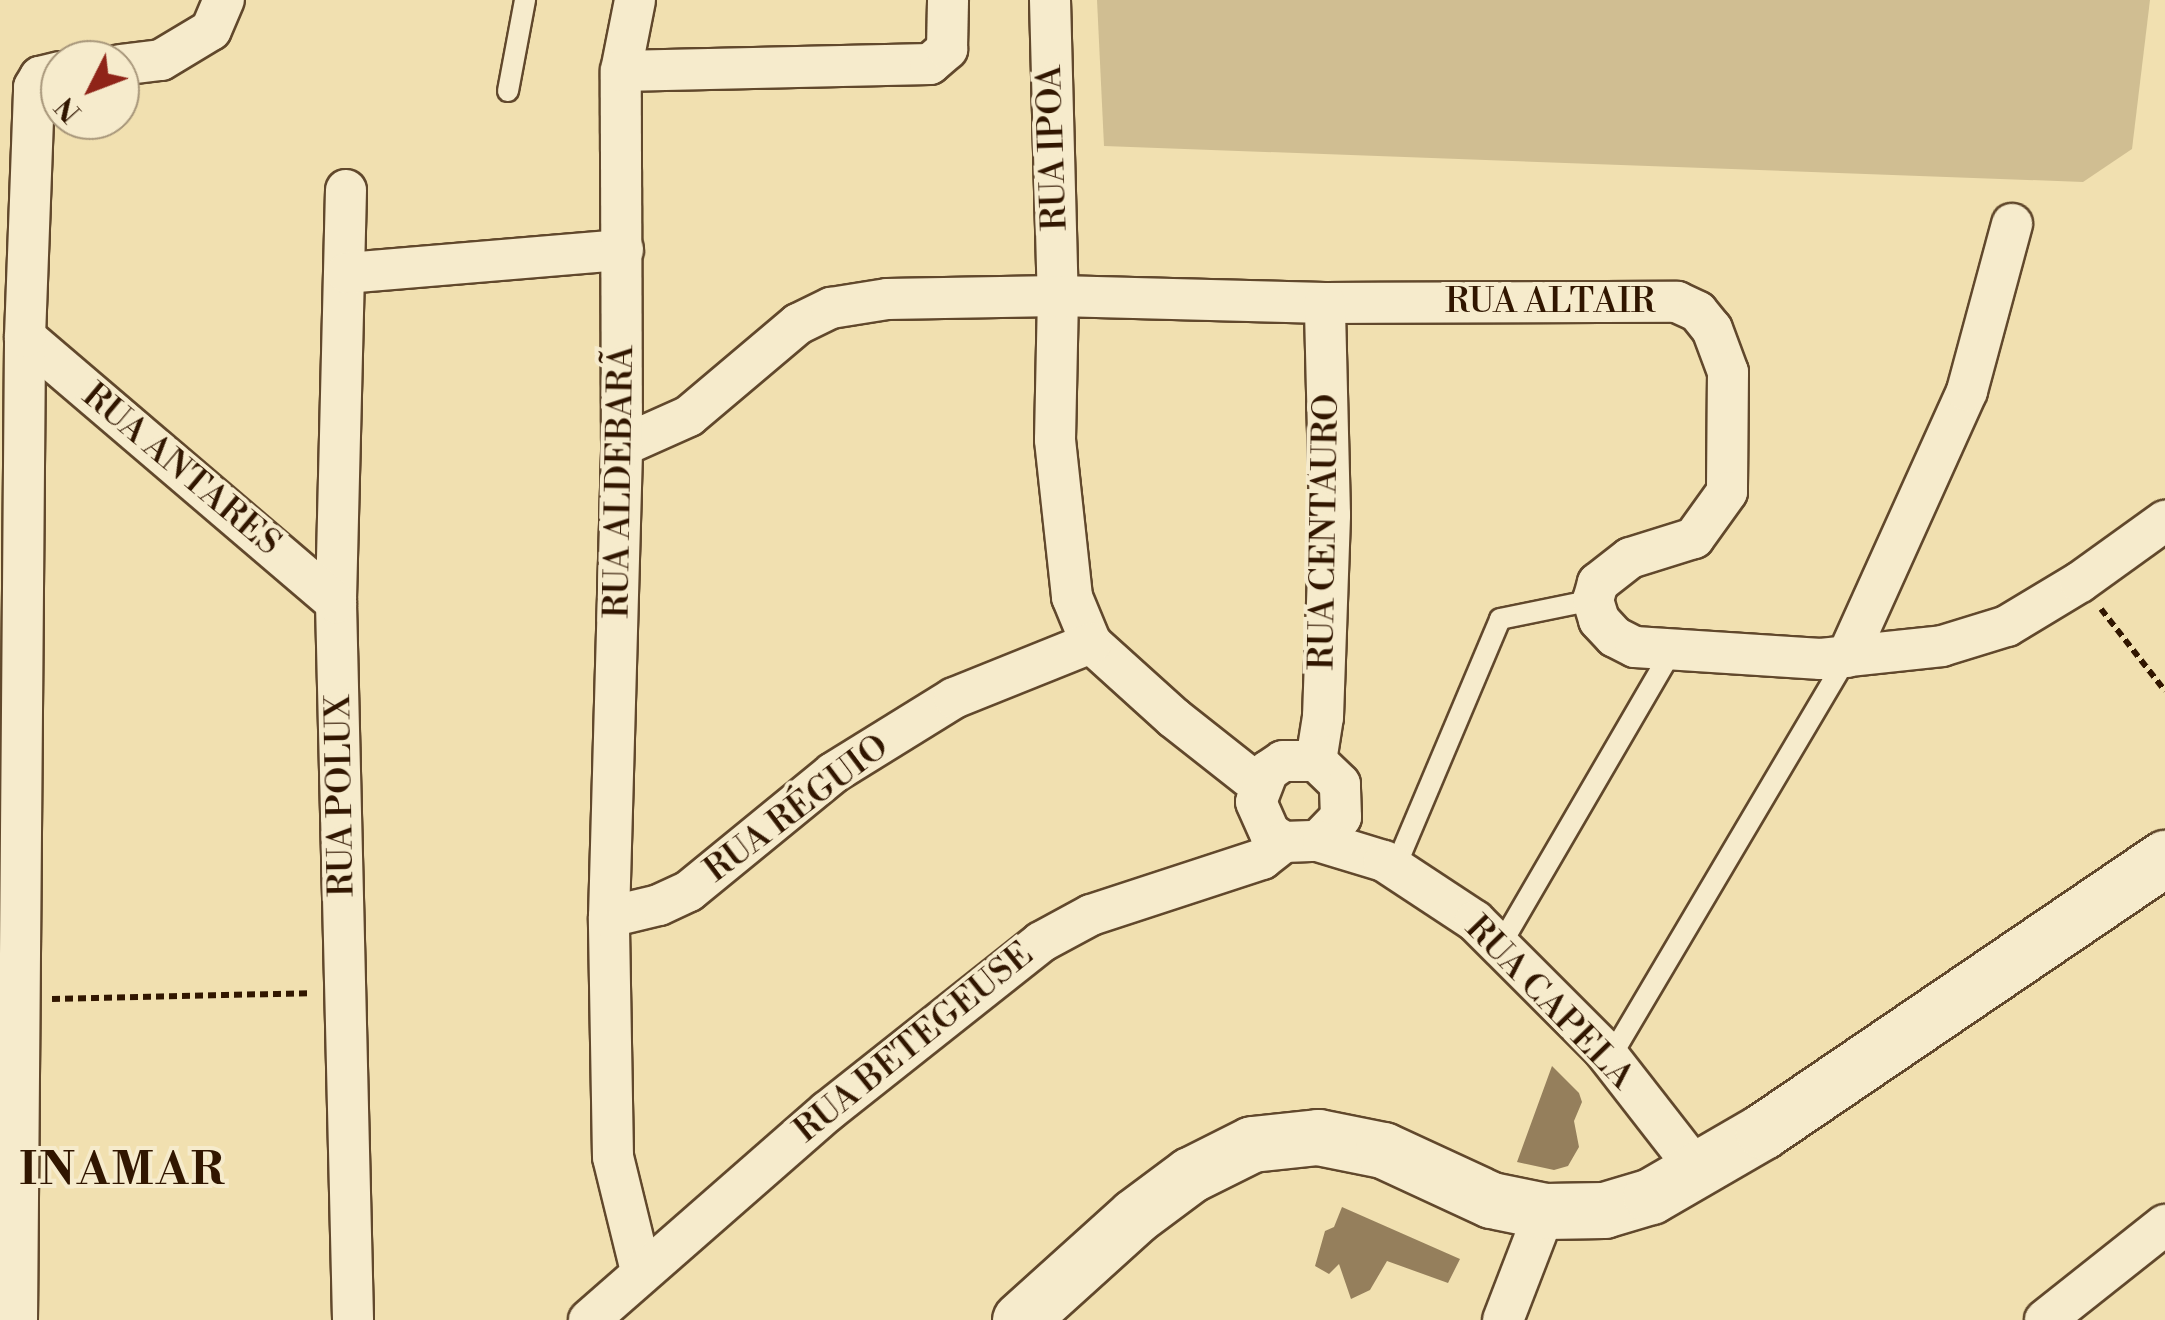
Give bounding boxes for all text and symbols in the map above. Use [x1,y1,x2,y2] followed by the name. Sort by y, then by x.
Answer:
[40,40,140,140] north arrow
[1029,64,1077,232] street label: RUA IPOA
[48,89,89,129] text: N
[1445,281,1655,323] street label: RUA ALTAIR
[597,345,643,619] street label: RUA ALDEBARÃ
[73,375,289,565] street label: RUA ANTARES
[1302,393,1348,671] street label: RUA CENTAURO
[318,695,364,897] street label: RUA POLUX
[697,726,897,892] street label: RUA RÉGUIO
[1456,908,1642,1098] street label: RUA CAPELA
[786,934,1042,1152] street label: RUA BETEGEUSE
[20,1144,226,1198] district label: INAMAR

